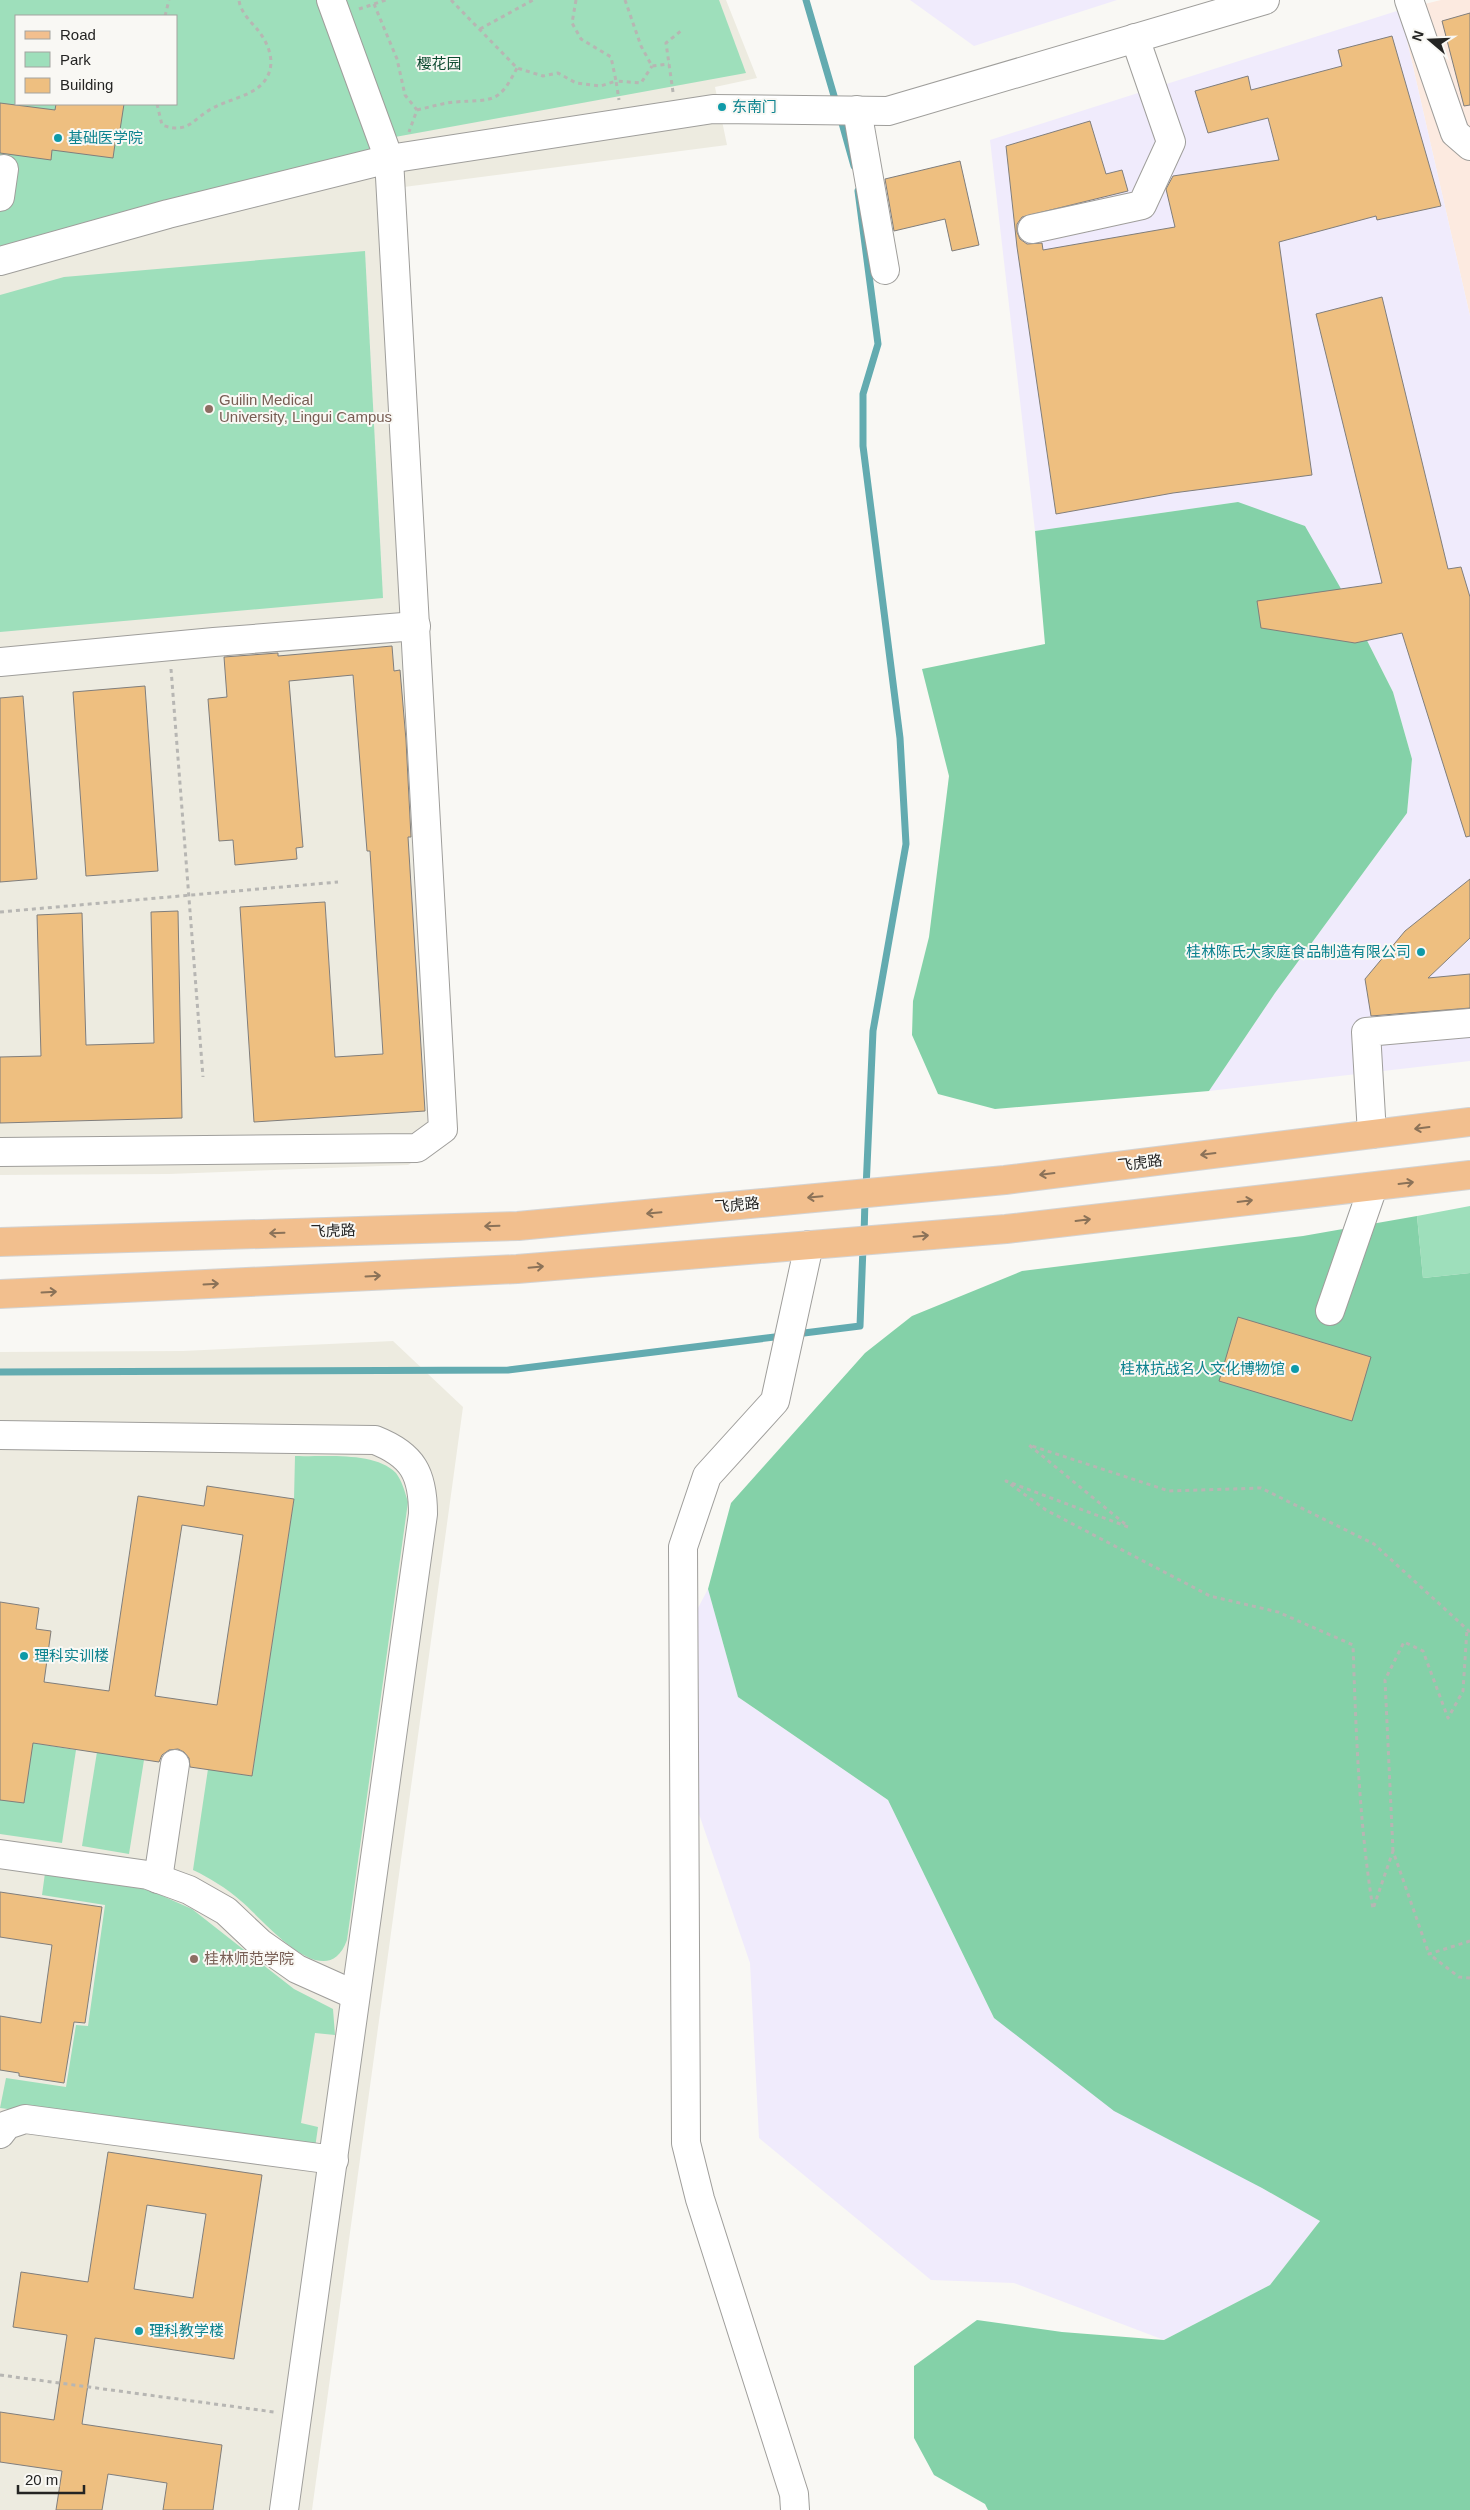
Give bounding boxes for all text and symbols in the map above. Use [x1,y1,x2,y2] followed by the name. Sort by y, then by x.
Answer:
[15,15,178,105] legend
[1405,15,1455,65] north arrow
[60,26,96,43] text: Road
[1408,28,1427,43] text: N
[60,51,91,68] text: Park
[416,55,462,72] park label: 樱花园
[60,76,113,93] text: Building
[732,98,777,115] place label: 东南门
[716,101,728,113] marker: 东南门
[68,129,143,146] place label: 基础医学院
[52,132,64,144] marker: 基础医学院
[219,391,392,425] place label: Guilin Medical University, Lingui Campus
[203,403,215,415] marker: Guilin Medical University, Lingui Campus
[1186,943,1411,960] place label: 桂林陈氏大家庭食品制造有限公司
[1415,946,1427,958] marker: 桂林陈氏大家庭食品制造有限公司
[1414,1123,1430,1133] one-way arrow
[1201,1149,1217,1159] one-way arrow
[1117,1151,1163,1174] street label: 飞虎路
[1039,1170,1055,1180] one-way arrow
[1398,1178,1414,1188] one-way arrow
[808,1193,824,1202] one-way arrow
[714,1194,760,1215] street label: 飞虎路
[1236,1196,1252,1206] one-way arrow
[646,1208,662,1218] one-way arrow
[1075,1215,1091,1225] one-way arrow
[310,1221,356,1240] street label: 飞虎路
[484,1222,500,1231] one-way arrow
[269,1228,286,1238] one-way arrow
[913,1231,929,1240] one-way arrow
[527,1263,543,1272] one-way arrow
[365,1271,381,1280] one-way arrow
[203,1279,219,1288] one-way arrow
[40,1287,56,1297] one-way arrow
[1120,1360,1285,1377] place label: 桂林抗战名人文化博物馆
[1289,1363,1301,1375] marker: 桂林抗战名人文化博物馆
[34,1647,109,1664] place label: 理科实训楼
[18,1650,30,1662] marker: 理科实训楼
[204,1950,294,1967] place label: 桂林师范学院
[188,1953,200,1965] marker: 桂林师范学院
[149,2322,224,2339] place label: 理科教学楼
[133,2325,145,2337] marker: 理科教学楼
[18,2462,84,2494] scale bar
[25,2471,58,2488] text: 20 m

